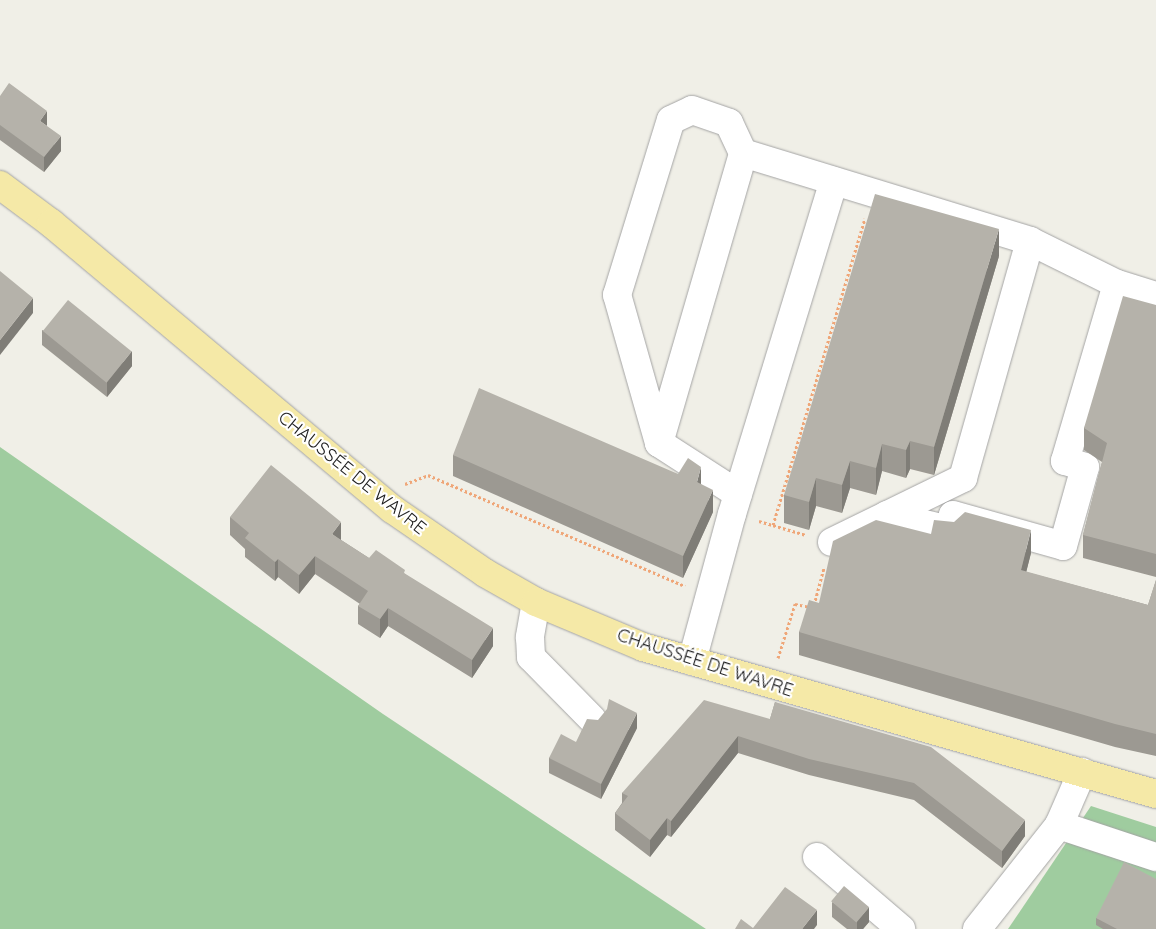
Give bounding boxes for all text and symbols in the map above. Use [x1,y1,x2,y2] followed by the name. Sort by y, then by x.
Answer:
[274,407,430,539] street label: CHAUSSÉE DE WAVRE
[614,624,796,702] street label: CHAUSSÉE DE WAVRE

